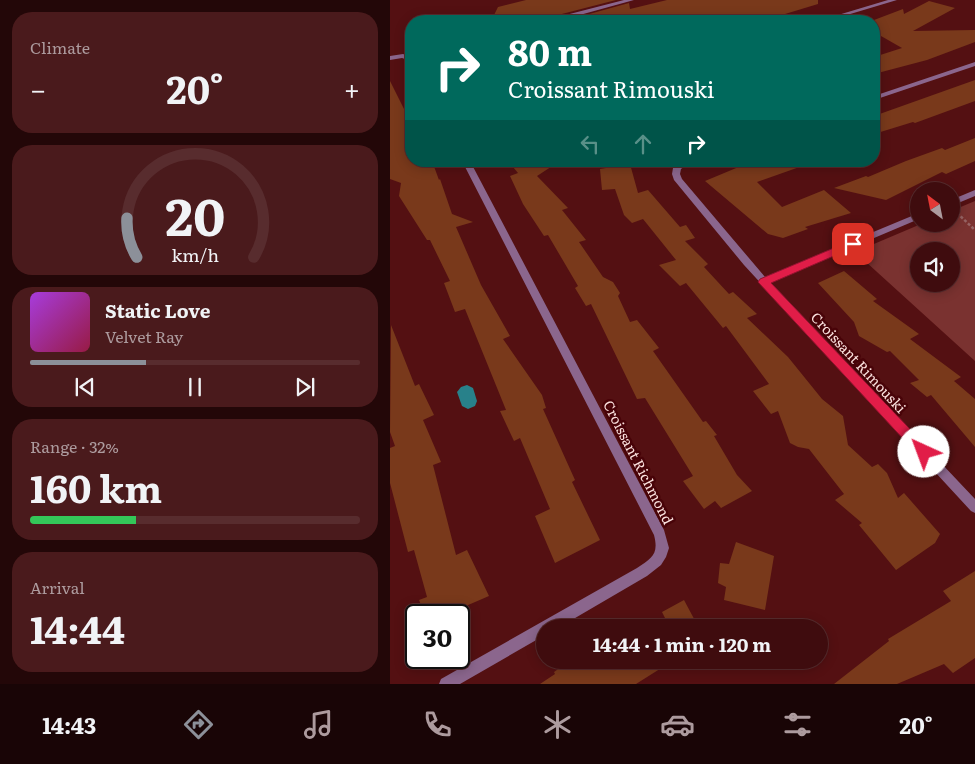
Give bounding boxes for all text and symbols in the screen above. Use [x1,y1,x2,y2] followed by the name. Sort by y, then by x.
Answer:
[508,25,592,77] text: 80 m
[30,35,90,59] text: Climate
[425,35,490,100] icon: right
[166,59,224,116] text: 20°
[30,67,46,109] text: −
[344,67,360,109] text: +
[508,72,714,105] text: Croissant Rimouski
[576,130,604,158] icon: left
[629,130,657,158] icon: ahead
[682,130,710,158] icon: right
[165,174,225,252] text: 20
[910,182,960,232] north arrow
[910,182,960,292] map controls
[832,223,874,265] pin
[839,230,867,258] icon: arrive
[171,241,219,268] text: km/h
[910,242,960,292] button: sound
[105,296,210,324] text: Static Love
[807,307,911,417] street label: Croissant Rimouski
[105,324,183,348] text: Velvet Ray
[71,373,99,401] icon: previous
[181,373,209,401] icon: pause
[291,373,319,401] icon: next
[599,397,679,528] street label: Croissant Richmond
[897,425,949,477] position arrow
[30,434,119,458] text: Range · 32%
[30,458,162,515] text: 160 km
[30,575,85,599] text: Arrival
[30,599,125,656] text: 14:44
[405,604,470,669] speed limit sign: 30
[593,630,771,658] text: 14:44 · 1 min · 120 m
[181,707,216,742] icon: directions
[301,707,336,742] icon: music
[420,707,455,742] icon: phone
[540,707,575,742] icon: climate
[660,707,695,742] icon: car
[780,707,815,742] icon: filters
[42,708,96,741] text: 14:43
[899,708,933,741] text: 20°

